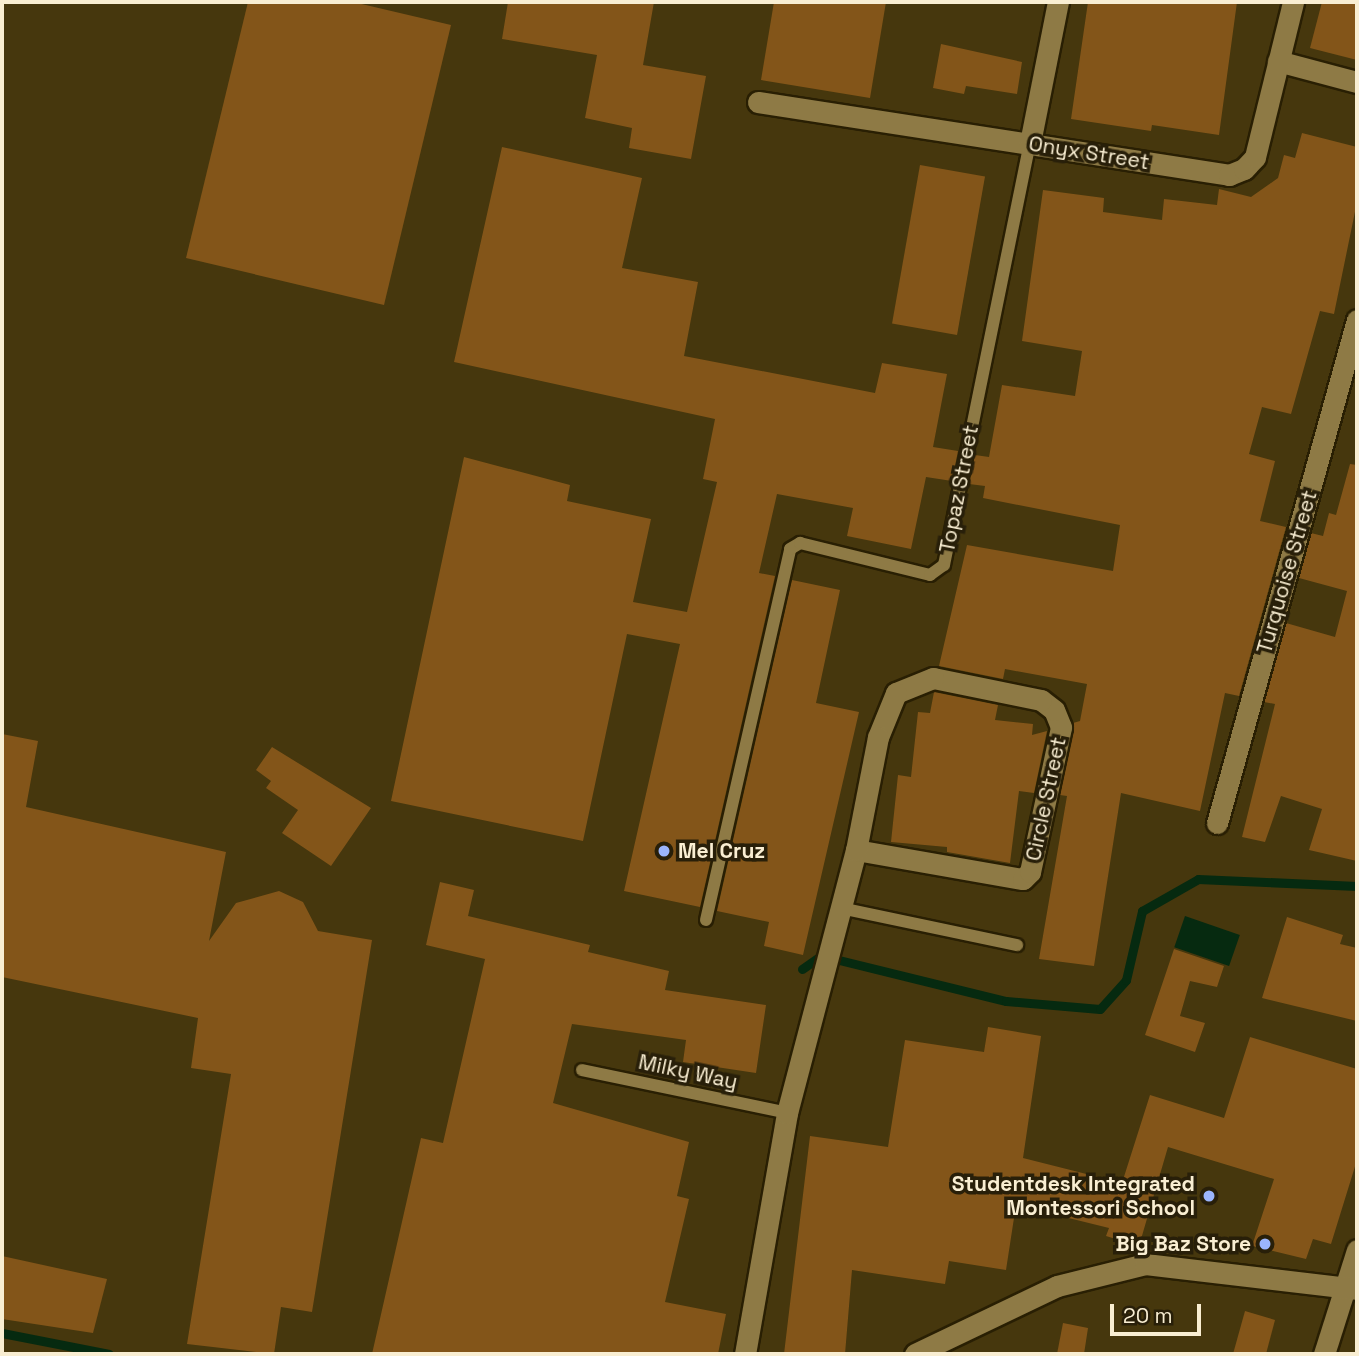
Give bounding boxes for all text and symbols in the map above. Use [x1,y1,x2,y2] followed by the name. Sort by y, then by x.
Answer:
[1027,131,1151,175] street label: Onyx Street
[934,423,984,555] street label: Topaz Street
[1252,487,1322,657] street label: Turquoise Street
[1021,735,1071,863] street label: Circle Street
[678,838,765,864] place label: Mel Cruz
[656,843,672,859] marker: Mel Cruz
[636,1049,740,1095] street label: Milky Way
[952,1171,1195,1221] place label: Studentdesk Integrated Montessori School
[1201,1188,1217,1204] marker: Studentdesk Integrated Montessori School
[1116,1231,1251,1257] place label: Big Baz Store
[1257,1236,1273,1252] marker: Big Baz Store
[1114,1290,1205,1334] scale bar
[1123,1302,1173,1329] text: 20 m

